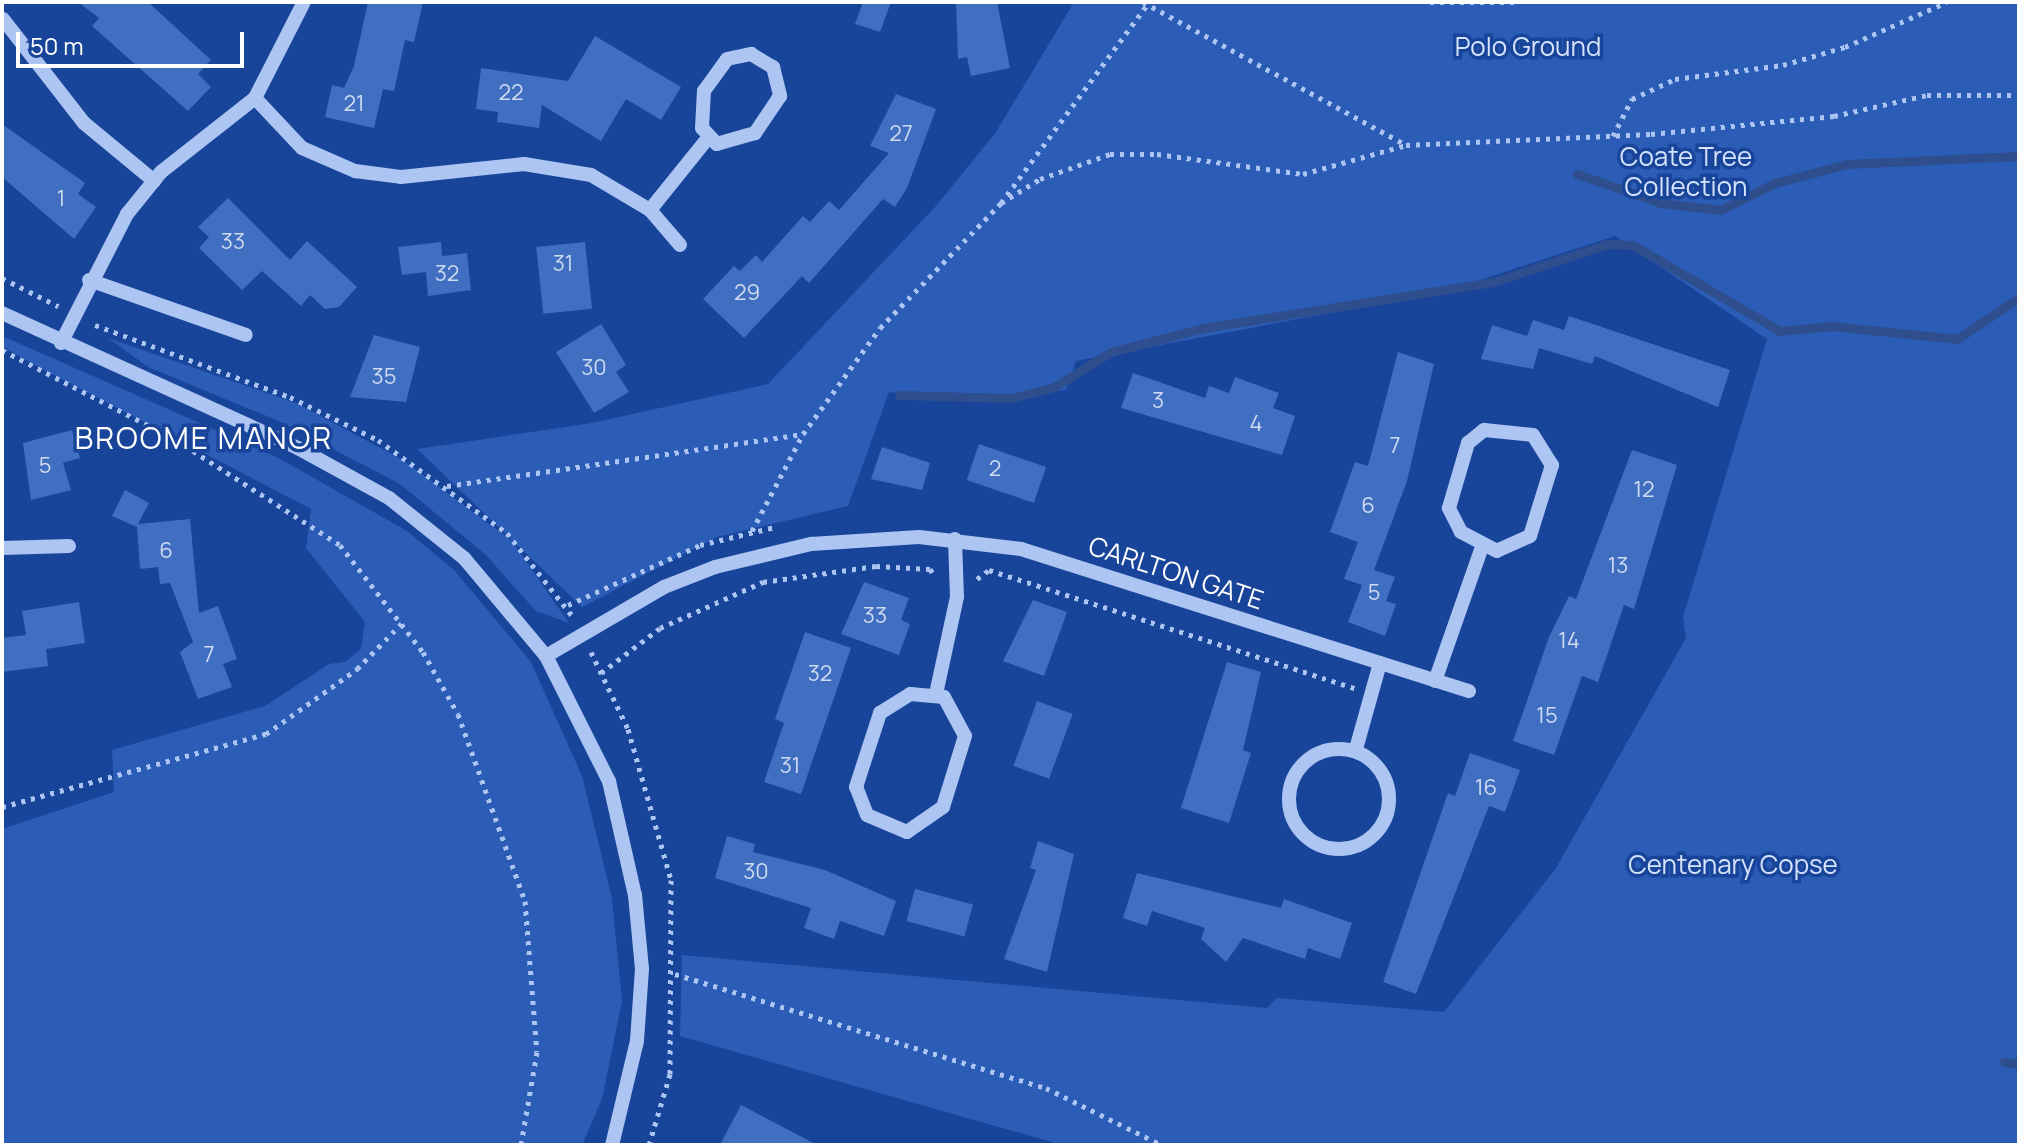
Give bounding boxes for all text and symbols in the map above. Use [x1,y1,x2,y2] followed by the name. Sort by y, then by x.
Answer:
[20,16,248,66] scale bar
[30,29,84,62] text: 50 m
[1455,31,1601,63] park label: Polo Ground
[498,80,524,106] house number: 22
[343,91,365,117] house number: 21
[889,121,913,147] house number: 27
[1620,141,1752,202] park label: Coate Tree Collection
[57,186,65,212] house number: 1
[221,229,245,255] house number: 33
[553,251,573,277] house number: 31
[435,261,459,287] house number: 32
[734,280,760,306] house number: 29
[581,355,607,381] house number: 30
[372,364,396,390] house number: 35
[1152,388,1164,414] house number: 3
[1250,411,1262,437] house number: 4
[75,420,333,456] district label: BROOME MANOR
[1389,433,1401,459] house number: 7
[39,453,51,479] house number: 5
[989,456,1001,482] house number: 2
[1633,477,1655,503] house number: 12
[1361,493,1375,519] house number: 6
[1085,530,1267,616] street label: CARLTON GATE
[159,538,173,564] house number: 6
[1608,553,1628,579] house number: 13
[1368,580,1380,606] house number: 5
[863,603,887,629] house number: 33
[1558,628,1580,654] house number: 14
[203,642,215,668] house number: 7
[808,661,832,687] house number: 32
[1536,703,1558,729] house number: 15
[780,753,800,779] house number: 31
[1475,775,1497,801] house number: 16
[1628,849,1838,881] park label: Centenary Copse
[743,859,769,885] house number: 30

